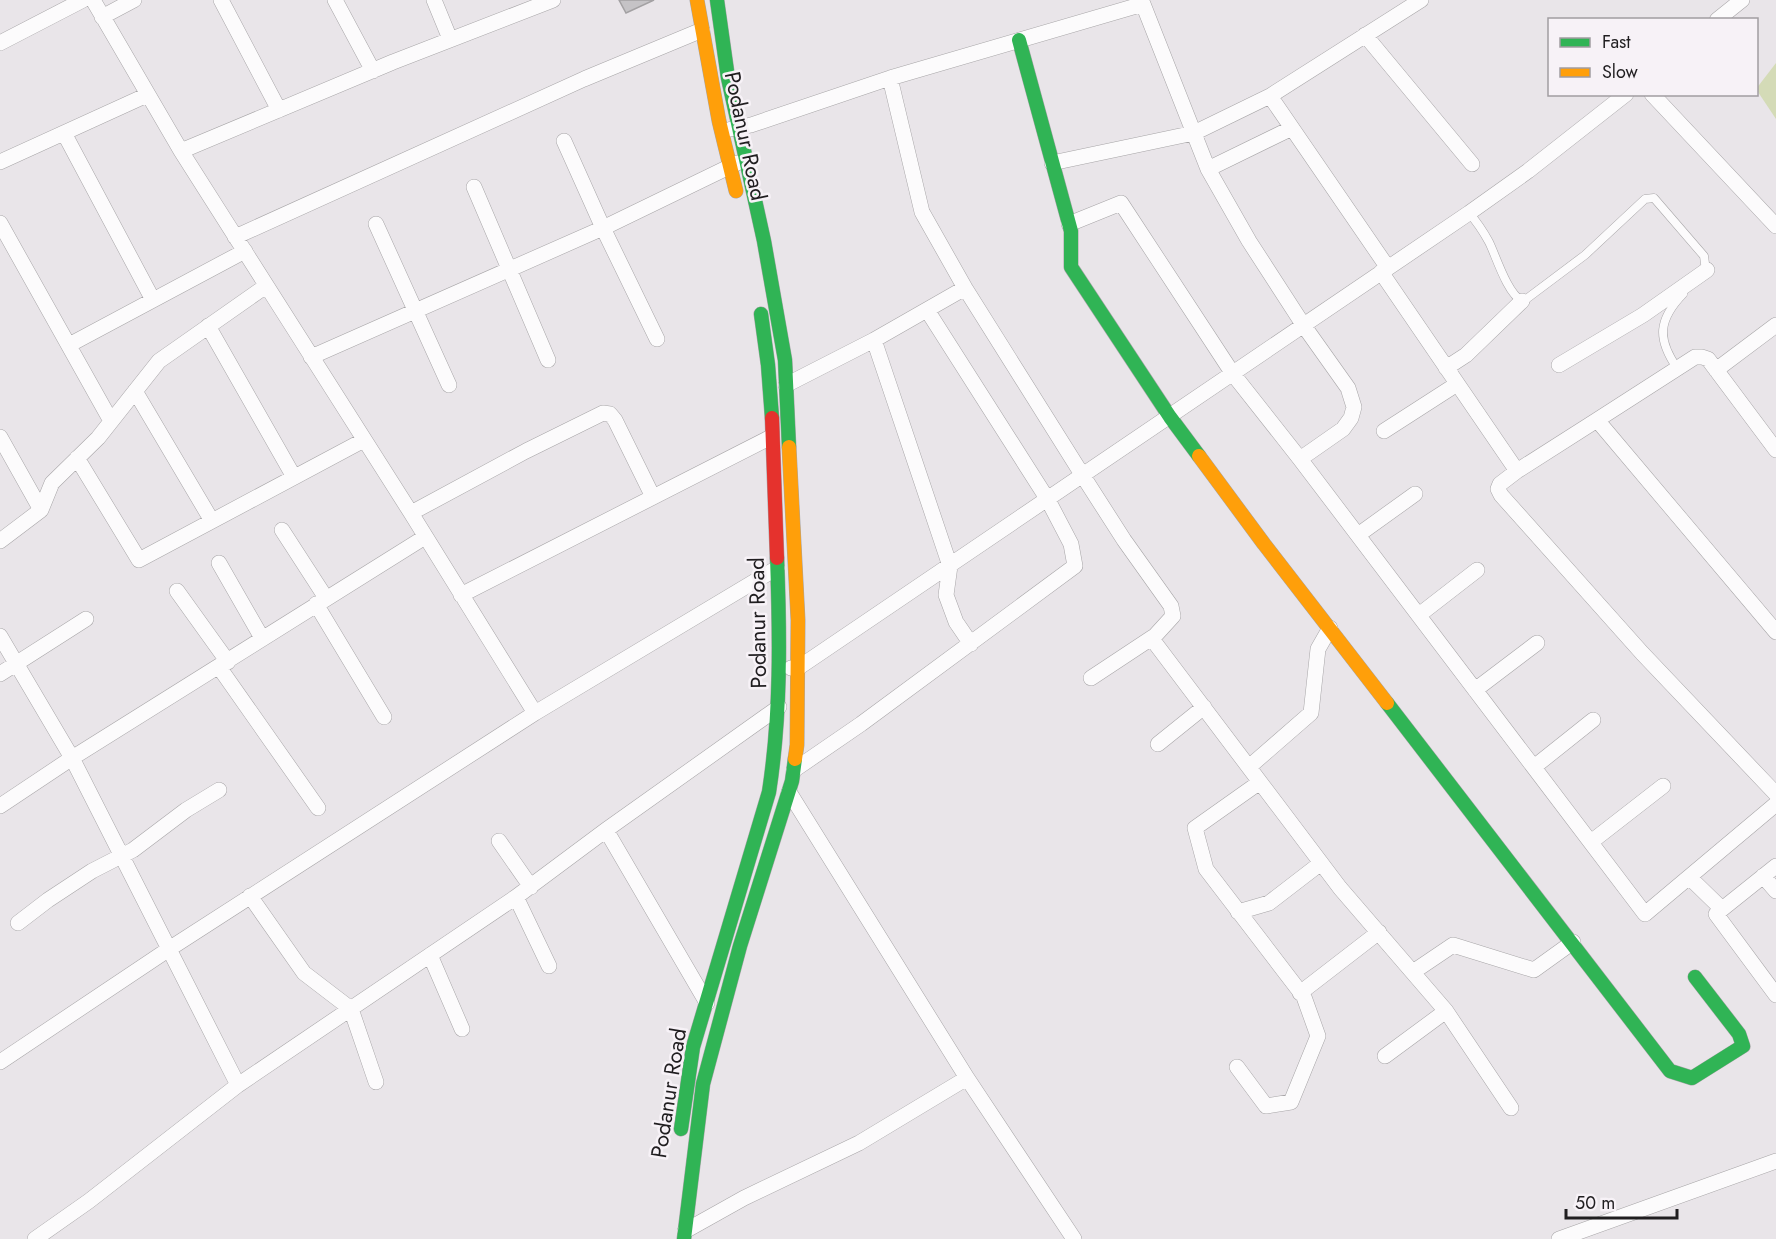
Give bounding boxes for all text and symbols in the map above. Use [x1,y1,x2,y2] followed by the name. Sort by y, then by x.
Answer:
[1548,18,1758,96] legend
[1602,29,1631,55] text: Fast
[1602,59,1639,85] text: Slow
[717,68,775,204] street label: Podanur Road
[740,557,774,689] street label: Podanur Road
[642,1026,694,1160] street label: Podanur Road
[1566,1182,1677,1220] scale bar
[1575,1190,1615,1216] text: 50 m

